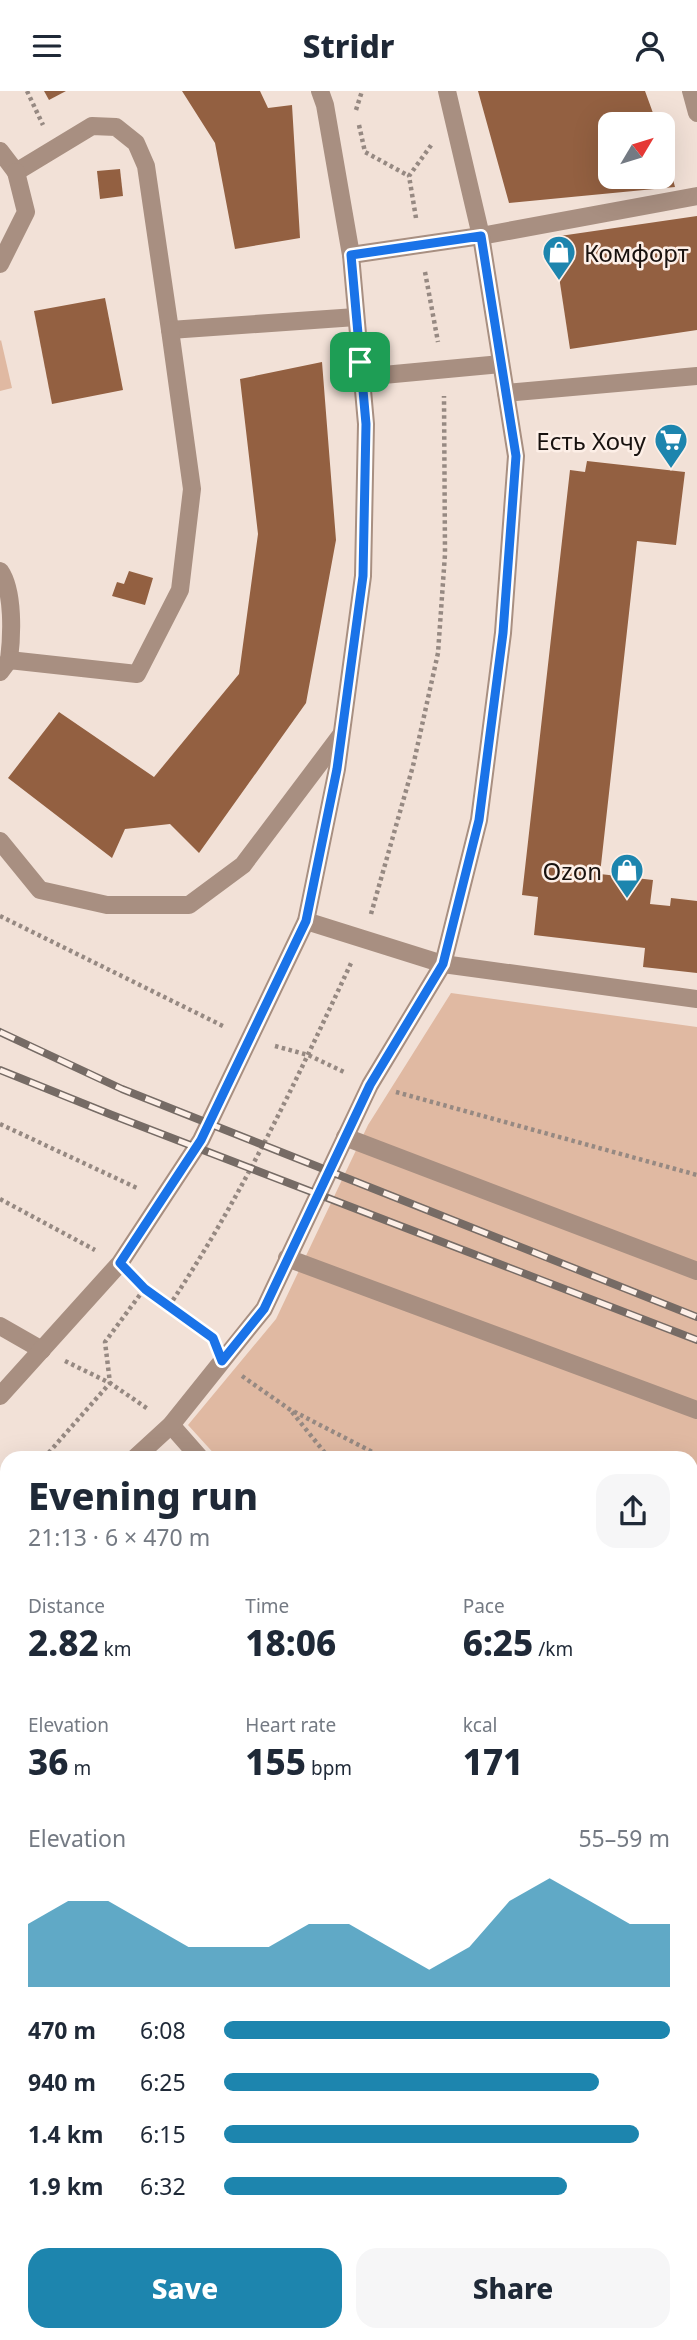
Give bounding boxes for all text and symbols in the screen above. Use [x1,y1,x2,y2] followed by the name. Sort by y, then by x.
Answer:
[303,24,394,67] text: Stridr
[28,27,66,65] icon: menu
[631,27,669,65] icon: person
[598,112,676,189] north arrow
[598,112,675,189] map controls
[540,233,578,282] shop icon: Комфорт
[584,236,689,269] place label: Комфорт
[330,332,390,392] pin
[341,343,379,381] icon: arrive
[652,421,690,470] supermarket icon: Есть Хочу
[536,424,647,457] place label: Есть Хочу
[608,851,646,900] shop icon: Ozon
[543,854,602,887] place label: Ozon
[28,1469,258,1521] text: Evening run
[596,1474,670,1548] button: share
[28,1521,210,1553] text: 21:13 · 6 × 470 m
[28,1593,105,1619] text: Distance
[245,1593,289,1619] text: Time
[463,1593,505,1619] text: Pace
[28,1619,99,1666] text: 2.82
[245,1619,336,1666] text: 18:06
[463,1619,533,1666] text: 6:25
[99,1636,132,1662] text: km
[533,1636,573,1662] text: /km
[28,1712,109,1738] text: Elevation
[245,1712,336,1738] text: Heart rate
[463,1712,497,1738] text: kcal
[28,1738,68,1785] text: 36
[245,1738,306,1785] text: 155
[463,1738,523,1785] text: 171
[68,1755,91,1781] text: m
[306,1755,352,1781] text: bpm
[28,1822,126,1854] text: Elevation
[578,1822,670,1854] text: 55–59 m
[28,2014,96,2046] text: 470 m
[140,2014,186,2046] text: 6:08
[28,2066,96,2098] text: 940 m
[140,2066,186,2098] text: 6:25
[28,2118,103,2150] text: 1.4 km
[140,2118,186,2150] text: 6:15
[28,2170,103,2202] text: 1.9 km
[140,2170,186,2202] text: 6:32
[28,2248,342,2328] button: Save
[356,2248,670,2328] button: Share

